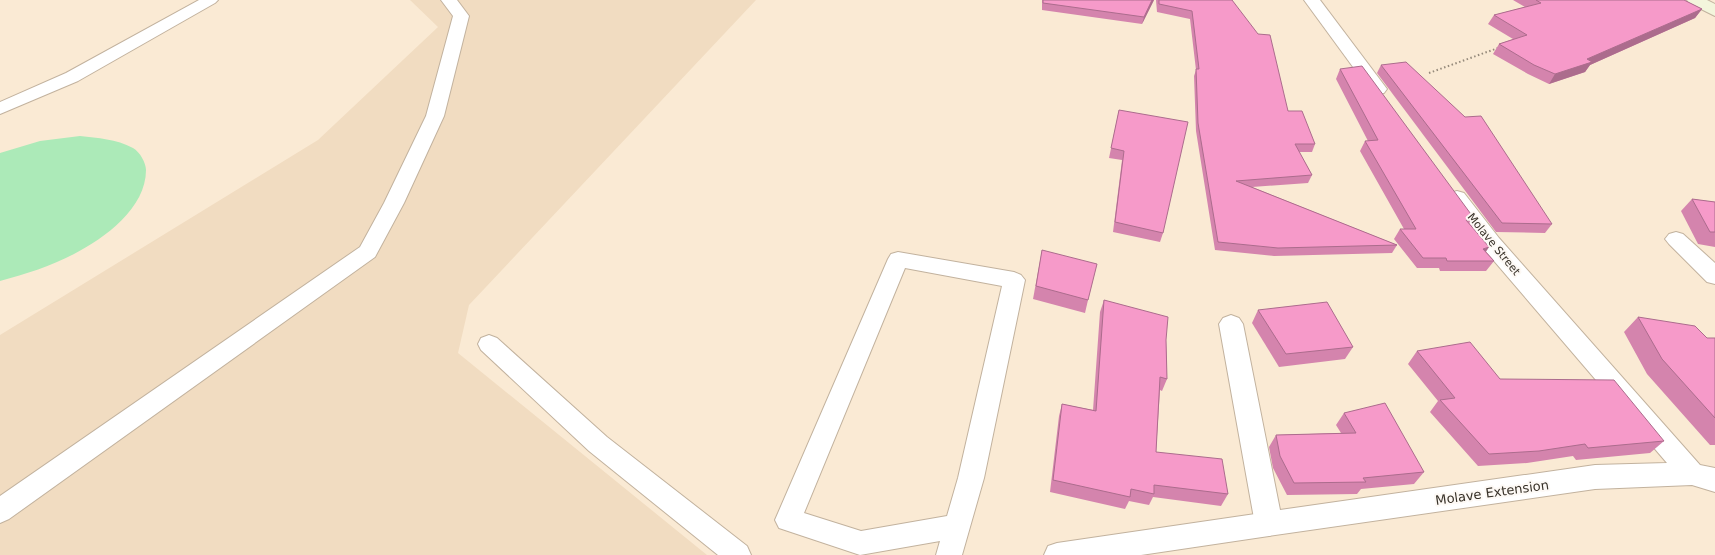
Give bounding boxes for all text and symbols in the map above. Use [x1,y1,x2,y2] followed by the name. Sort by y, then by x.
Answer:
[1465,211,1523,279] street label: Molave Street
[1434,477,1550,508] street label: Molave Extension

